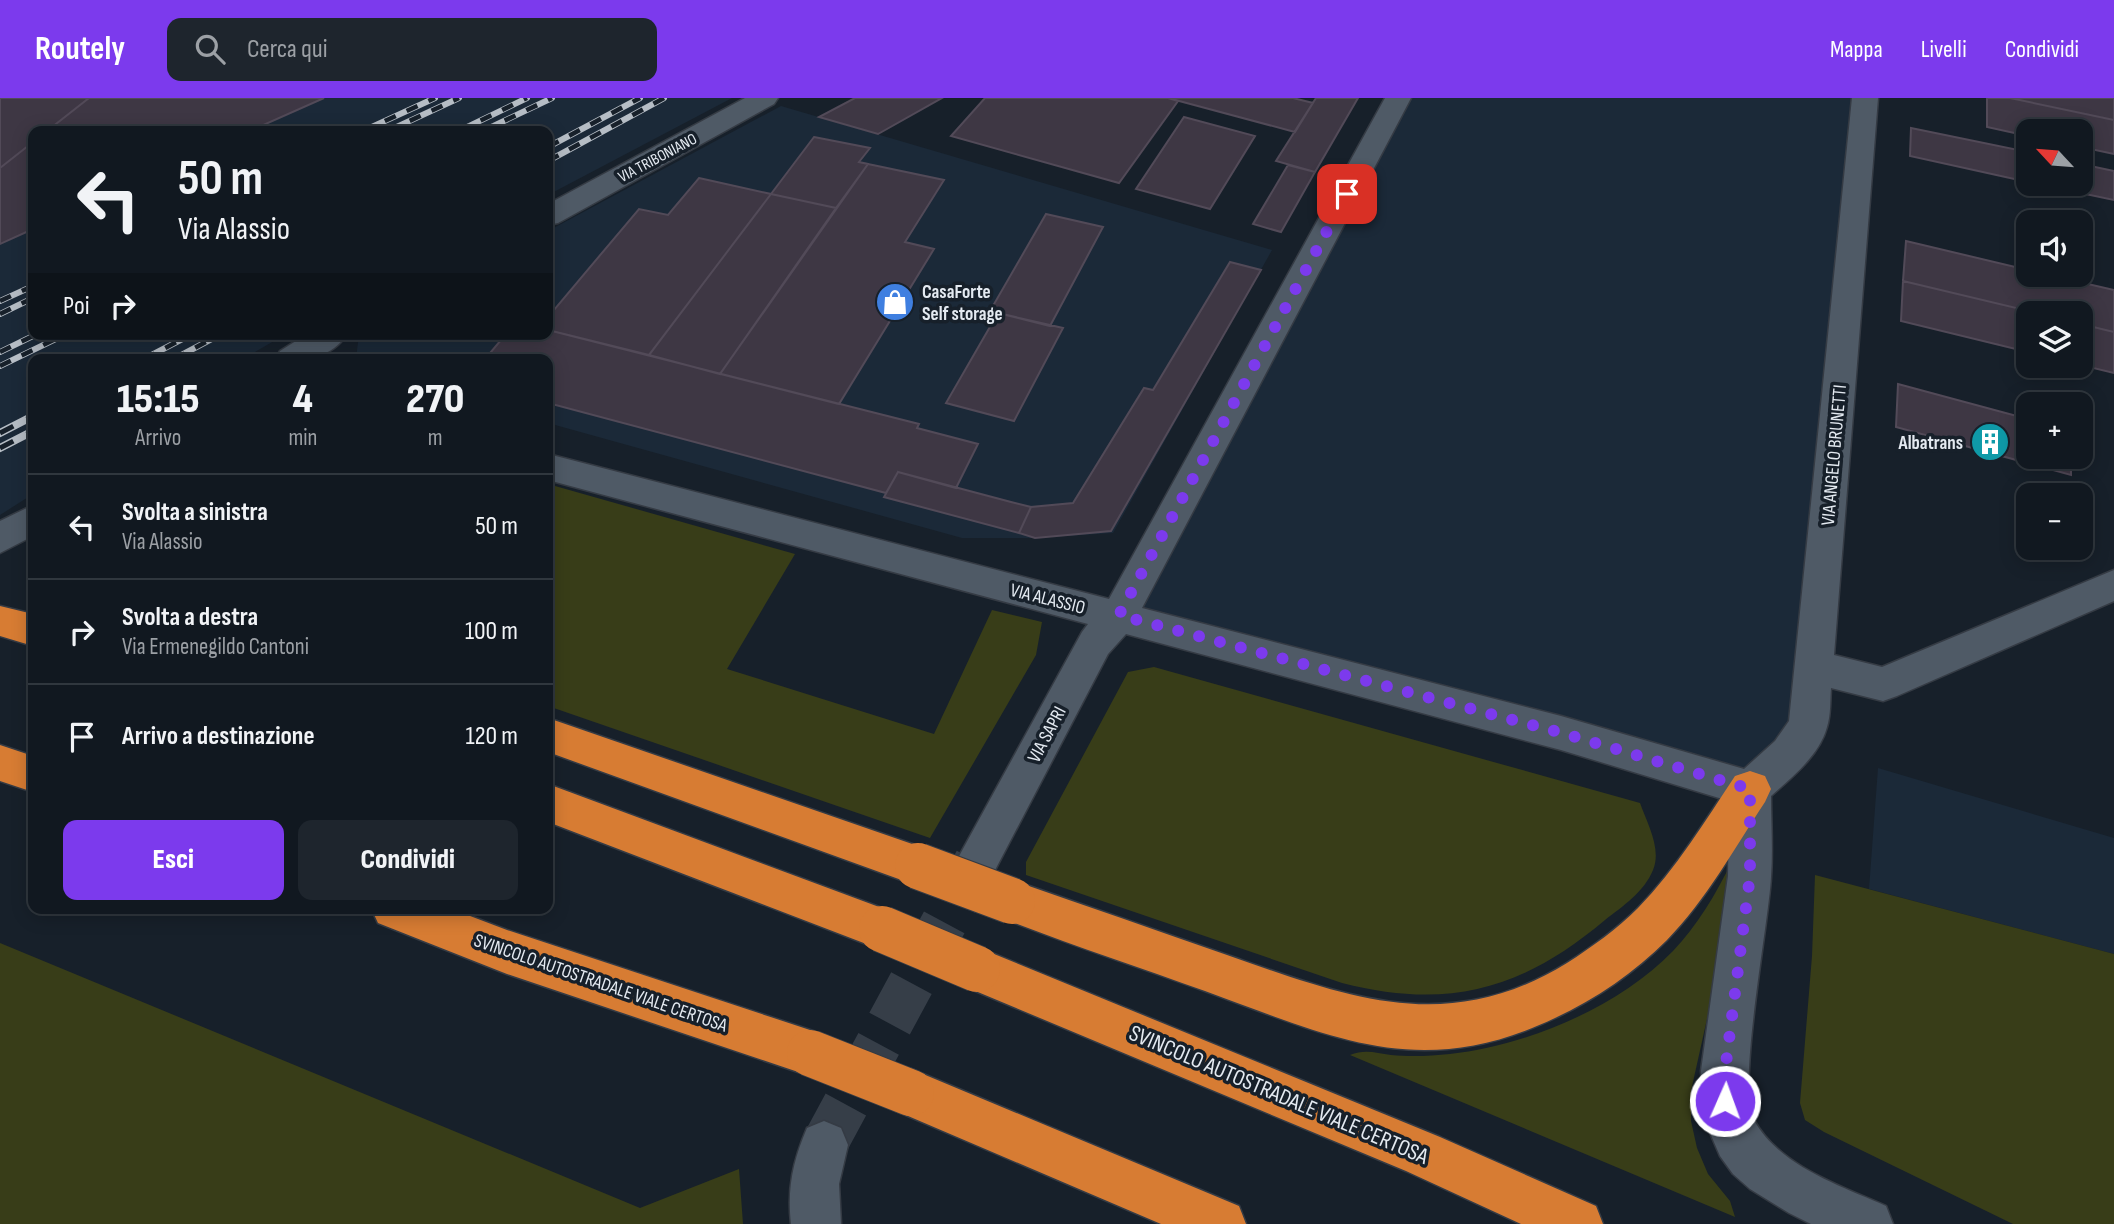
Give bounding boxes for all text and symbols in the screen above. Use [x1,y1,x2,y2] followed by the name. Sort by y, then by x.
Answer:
[167,18,657,81] search box
[35,29,125,69] text: Routely
[191,30,229,68] icon: search
[247,34,328,65] text: Cerca qui
[1830,35,1883,64] text: Mappa
[1921,35,1967,64] text: Livelli
[2005,35,2079,64] text: Condividi
[2016,119,2093,196] north arrow
[2016,119,2093,560] map controls
[615,130,700,187] street label: VIA TRIBONIANO
[178,150,263,209] text: 50 m
[63,154,154,245] icon: left
[1317,164,1377,224] pin
[1328,175,1366,213] icon: arrive
[178,210,290,249] text: Via Alassio
[2016,210,2093,287] button: sound
[874,281,916,323] shop icon: CasaForte Self storage
[922,281,1003,326] place label: CasaForte Self storage
[104,287,142,325] icon: right
[63,291,90,322] text: Poi
[2016,301,2093,378] button: layers
[117,374,200,425] text: 15:15
[293,374,313,425] text: 4
[406,374,464,425] text: 270
[1817,384,1852,526] street label: VIA ANGELO BRUNETTI
[2016,392,2093,469] button: +
[1969,421,2011,463] building icon: Albatrans
[135,424,181,452] text: Arrivo
[288,424,317,452] text: min
[428,424,443,452] text: m
[1898,432,1963,455] place label: Albatrans
[2016,483,2093,560] button: −
[122,497,268,528] text: Svolta a sinistra
[63,508,101,546] icon: left
[475,511,518,542] text: 50 m
[122,528,203,556] text: Via Alassio
[1008,579,1087,620] street label: VIA ALASSIO
[122,602,258,633] text: Svolta a destra
[63,613,101,651] icon: right
[465,616,518,647] text: 100 m
[122,633,309,661] text: Via Ermenegildo Cantoni
[1023,703,1072,767] street label: VIA SAPRI
[63,718,101,756] icon: arrive
[122,721,315,752] text: Arrivo a destinazione
[465,721,518,752] text: 120 m
[63,820,284,900] button: Esci
[298,820,518,900] button: Condividi
[471,929,731,1038] street label: SVINCOLO AUTOSTRADALE VIALE CERTOSA
[1125,1019,1433,1171] street label: SVINCOLO AUTOSTRADALE VIALE CERTOSA
[1688,1064,1762,1138] position arrow

